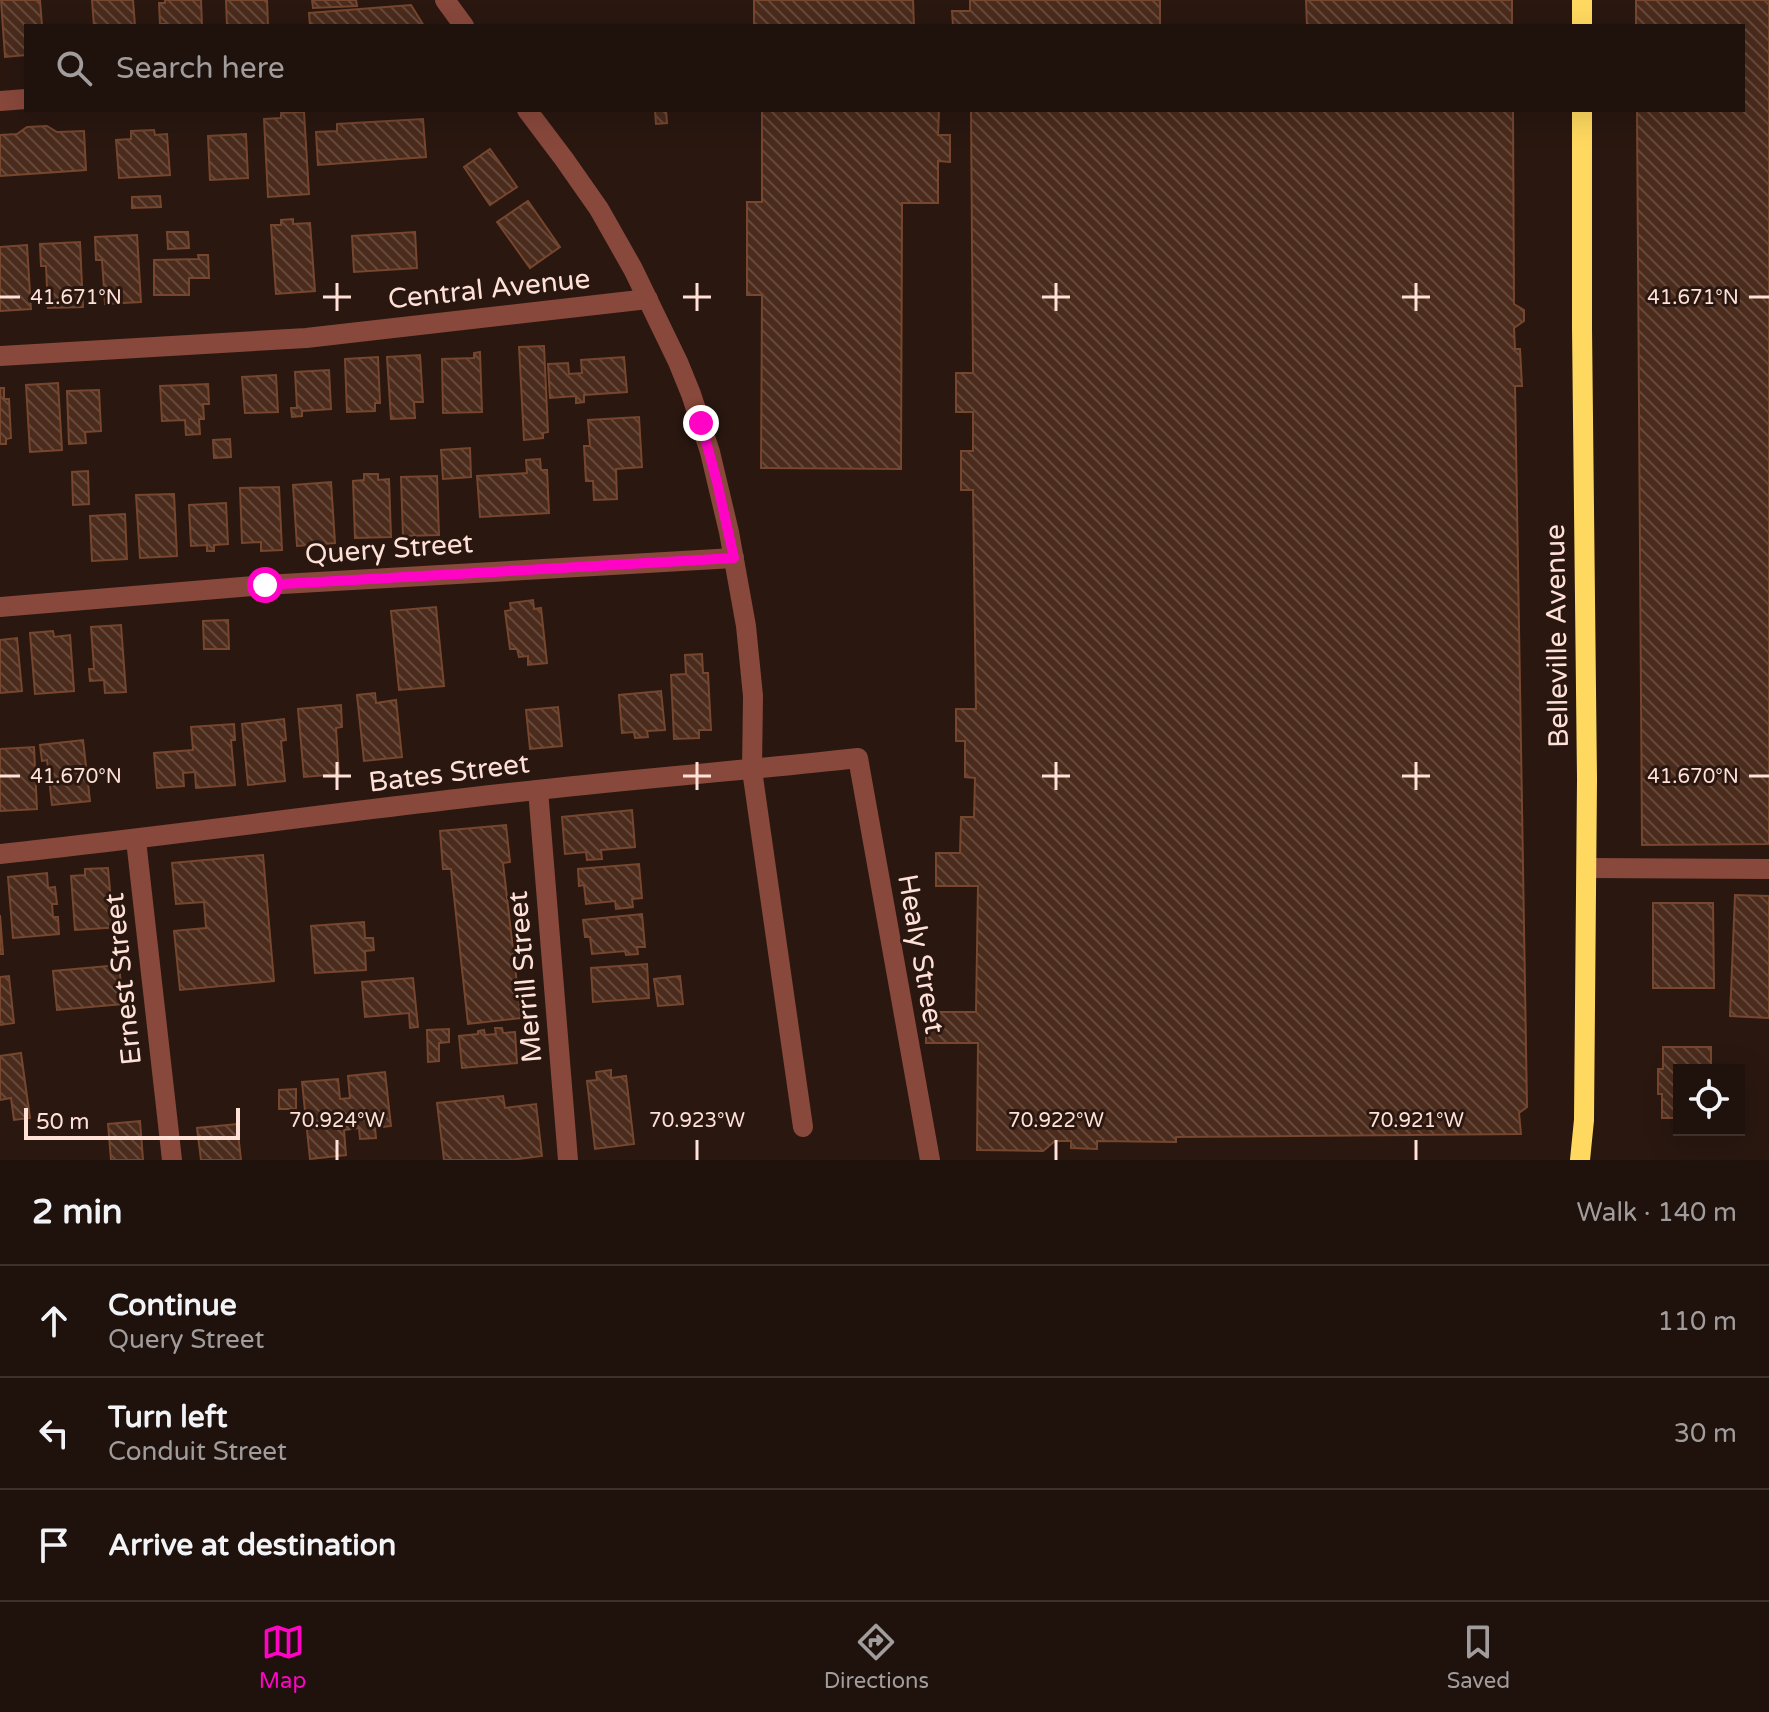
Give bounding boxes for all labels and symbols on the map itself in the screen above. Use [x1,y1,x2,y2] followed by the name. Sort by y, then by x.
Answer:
[386,261,592,317] street label: Central Avenue
[30,286,122,310] text: 41.671°N
[1647,286,1739,310] text: 41.671°N
[683,405,719,441] route end
[1538,524,1576,748] street label: Belleville Avenue
[304,526,475,572] street label: Query Street
[247,567,283,603] route start
[367,746,532,800] street label: Bates Street
[30,765,122,789] text: 41.670°N
[1647,765,1739,789] text: 41.670°N
[890,871,952,1037] street label: Healy Street
[501,889,549,1064] street label: Merrill Street
[97,891,149,1067] street label: Ernest Street
[24,1104,240,1140] scale bar
[289,1109,385,1133] text: 70.924°W
[649,1109,745,1133] text: 70.923°W
[1008,1109,1104,1133] text: 70.922°W
[1368,1109,1464,1133] text: 70.921°W

